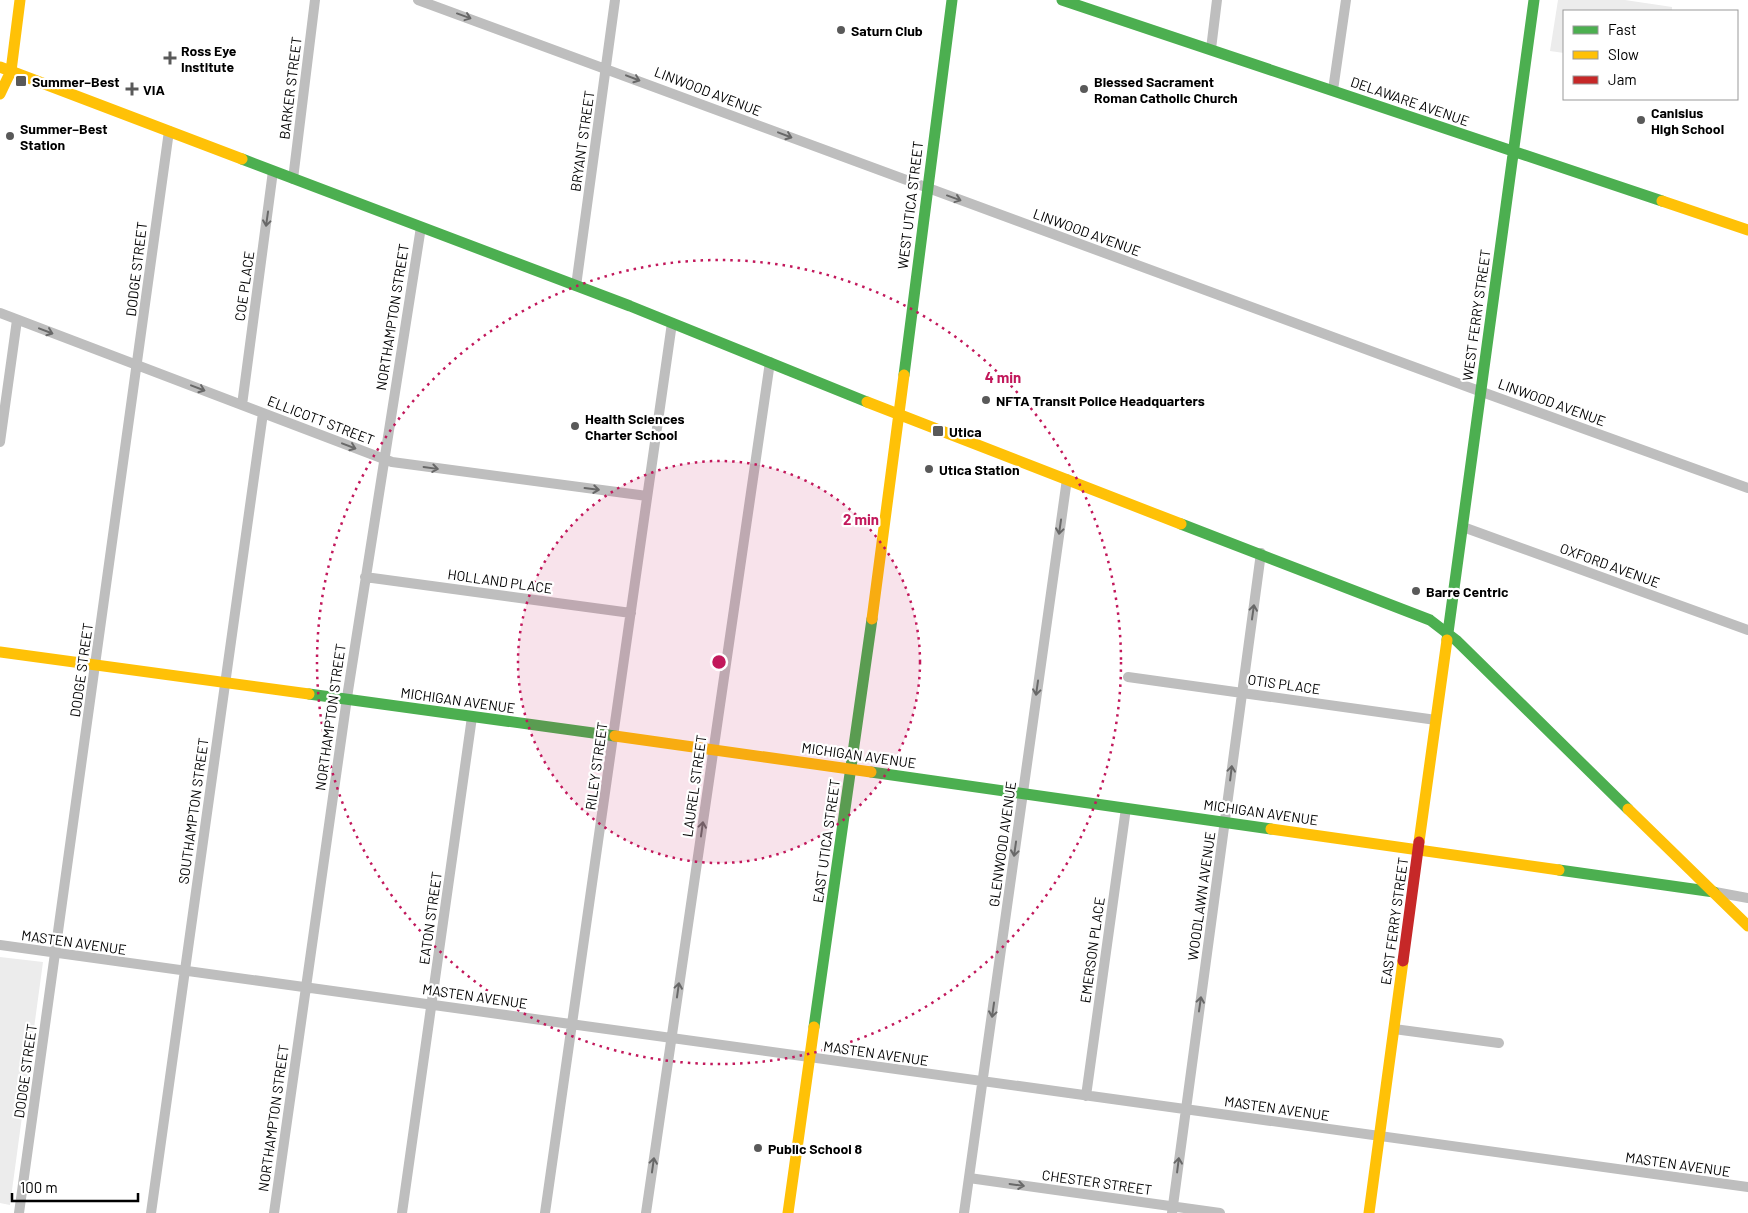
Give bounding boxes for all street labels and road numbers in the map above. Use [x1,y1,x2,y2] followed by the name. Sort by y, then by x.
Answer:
[275,36,305,140] street label: BARKER STREET
[652,63,764,119] street label: LINWOOD AVENUE
[1349,73,1471,129] street label: DELAWARE AVENUE
[566,89,598,193] street label: BRYANT STREET
[894,140,926,270] street label: WEST UTICA STREET
[1031,205,1143,259] street label: LINWOOD AVENUE
[122,221,150,317] street label: DODGE STREET
[372,242,412,392] street label: NORTHAMPTON STREET
[1458,248,1494,382] street label: WEST FERRY STREET
[231,250,257,322] street label: COE PLACE
[1496,375,1608,429] street label: LINWOOD AVENUE
[265,392,377,448] street label: ELLICOTT STREET
[1558,539,1662,591] street label: OXFORD AVENUE
[446,565,554,597] street label: HOLLAND PLACE
[66,622,96,718] street label: DODGE STREET
[311,642,349,792] street label: NORTHAMPTON STREET
[1247,670,1321,698] street label: OTIS PLACE
[400,684,516,716] street label: MICHIGAN AVENUE
[581,721,611,811] street label: RILEY STREET
[678,734,710,838] street label: LAUREL STREET
[174,737,212,885] street label: SOUTHAMPTON STREET
[801,739,917,771] street label: MICHIGAN AVENUE
[809,778,843,904] street label: EAST UTICA STREET
[985,780,1019,908] street label: GLENWOOD AVENUE
[1203,796,1319,828] street label: MICHIGAN AVENUE
[1184,830,1218,962] street label: WOODLAWN AVENUE
[1377,856,1411,986] street label: EAST FERRY STREET
[415,870,445,966] street label: EATON STREET
[1076,896,1108,1004] street label: EMERSON PLACE
[20,926,128,958] street label: MASTEN AVENUE
[421,980,529,1012] street label: MASTEN AVENUE
[10,1023,40,1119] street label: DODGE STREET
[822,1037,930,1069] street label: MASTEN AVENUE
[254,1043,292,1193] street label: NORTHAMPTON STREET
[1223,1092,1331,1124] street label: MASTEN AVENUE
[1624,1148,1732,1180] street label: MASTEN AVENUE
[1041,1166,1153,1198] street label: CHESTER STREET

